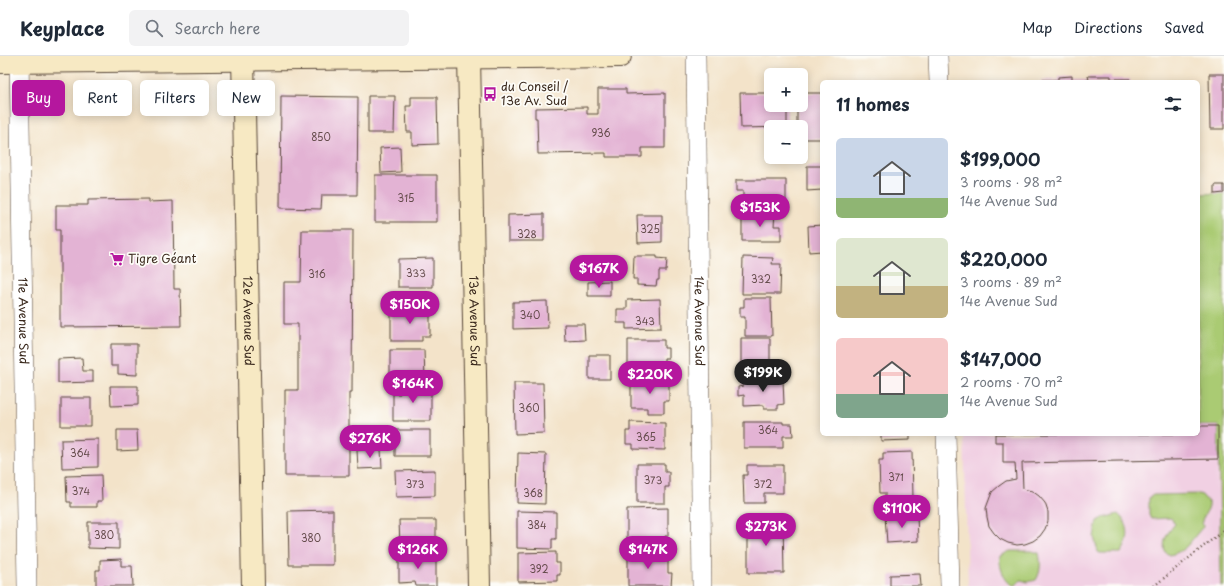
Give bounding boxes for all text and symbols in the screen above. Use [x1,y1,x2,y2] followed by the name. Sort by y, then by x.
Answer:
[129,10,409,46] search box
[20,14,105,42] text: Keyplace
[175,16,260,39] text: Search here
[143,17,165,39] icon: search
[1022,17,1052,38] text: Map
[1074,17,1142,38] text: Directions
[1164,17,1204,38] text: Saved
[764,68,808,164] map controls
[764,68,808,112] button: +
[501,77,568,109] place label: du Conseil / 13e Av. Sud
[12,80,65,116] chip: Buy
[73,80,132,116] chip: Rent
[140,80,209,116] chip: Filters
[217,80,275,116] chip: New
[482,86,498,102] bus stop icon: du Conseil / 13e Av. Sud
[836,91,910,117] text: 11 homes
[1162,93,1184,115] icon: filters
[764,120,808,164] button: −
[591,125,611,140] house number: 936
[311,129,331,144] house number: 850
[960,146,1040,172] text: $199,000
[868,154,916,202] icon: home
[960,172,1062,191] text: 3 rooms · 98 m²
[398,190,414,205] house number: 315
[960,191,1058,210] text: 14e Avenue Sud
[732,194,788,228] pin: $153K
[740,197,780,216] text: $153K
[640,221,660,236] house number: 325
[517,226,537,241] house number: 328
[960,246,1047,272] text: $220,000
[128,249,197,267] place label: Tigre Géant
[109,251,125,267] supermarket icon: Tigre Géant
[868,254,916,302] icon: home
[571,255,627,289] pin: $167K
[579,258,619,277] text: $167K
[406,265,426,280] house number: 333
[308,266,326,281] house number: 316
[751,271,771,286] house number: 332
[960,272,1062,291] text: 3 rooms · 89 m²
[239,276,259,366] street label: 12e Avenue Sud
[465,276,485,366] street label: 13e Avenue Sud
[690,276,710,366] street label: 14e Avenue Sud
[14,277,34,364] street label: 11e Avenue Sud
[382,291,438,325] pin: $150K
[960,291,1058,310] text: 14e Avenue Sud
[389,294,431,313] text: $150K
[520,307,540,322] house number: 340
[635,313,655,328] house number: 343
[960,346,1041,372] text: $147,000
[868,354,916,402] icon: home
[735,359,791,393] pin: $199K
[622,361,678,395] pin: $220K
[743,362,783,381] text: $199K
[627,364,673,383] text: $220K
[385,370,441,404] pin: $164K
[960,372,1063,391] text: 2 rooms · 70 m²
[392,373,434,392] text: $164K
[960,391,1058,410] text: 14e Avenue Sud
[519,400,539,415] house number: 360
[758,422,778,437] house number: 364
[342,425,398,459] pin: $276K
[349,428,391,447] text: $276K
[636,429,656,444] house number: 365
[70,445,90,460] house number: 364
[888,469,904,484] house number: 371
[644,472,662,487] house number: 373
[406,476,424,491] house number: 373
[754,476,772,491] house number: 372
[72,483,91,498] house number: 374
[523,485,543,500] house number: 368
[874,495,930,529] pin: $110K
[882,498,922,517] text: $110K
[738,513,794,547] pin: $273K
[745,516,787,535] text: $273K
[527,517,547,532] house number: 384
[94,527,114,542] house number: 380
[301,530,321,545] house number: 380
[390,536,446,570] pin: $126K
[620,536,676,570] pin: $147K
[397,539,439,558] text: $126K
[628,539,668,558] text: $147K
[529,561,549,576] house number: 392

